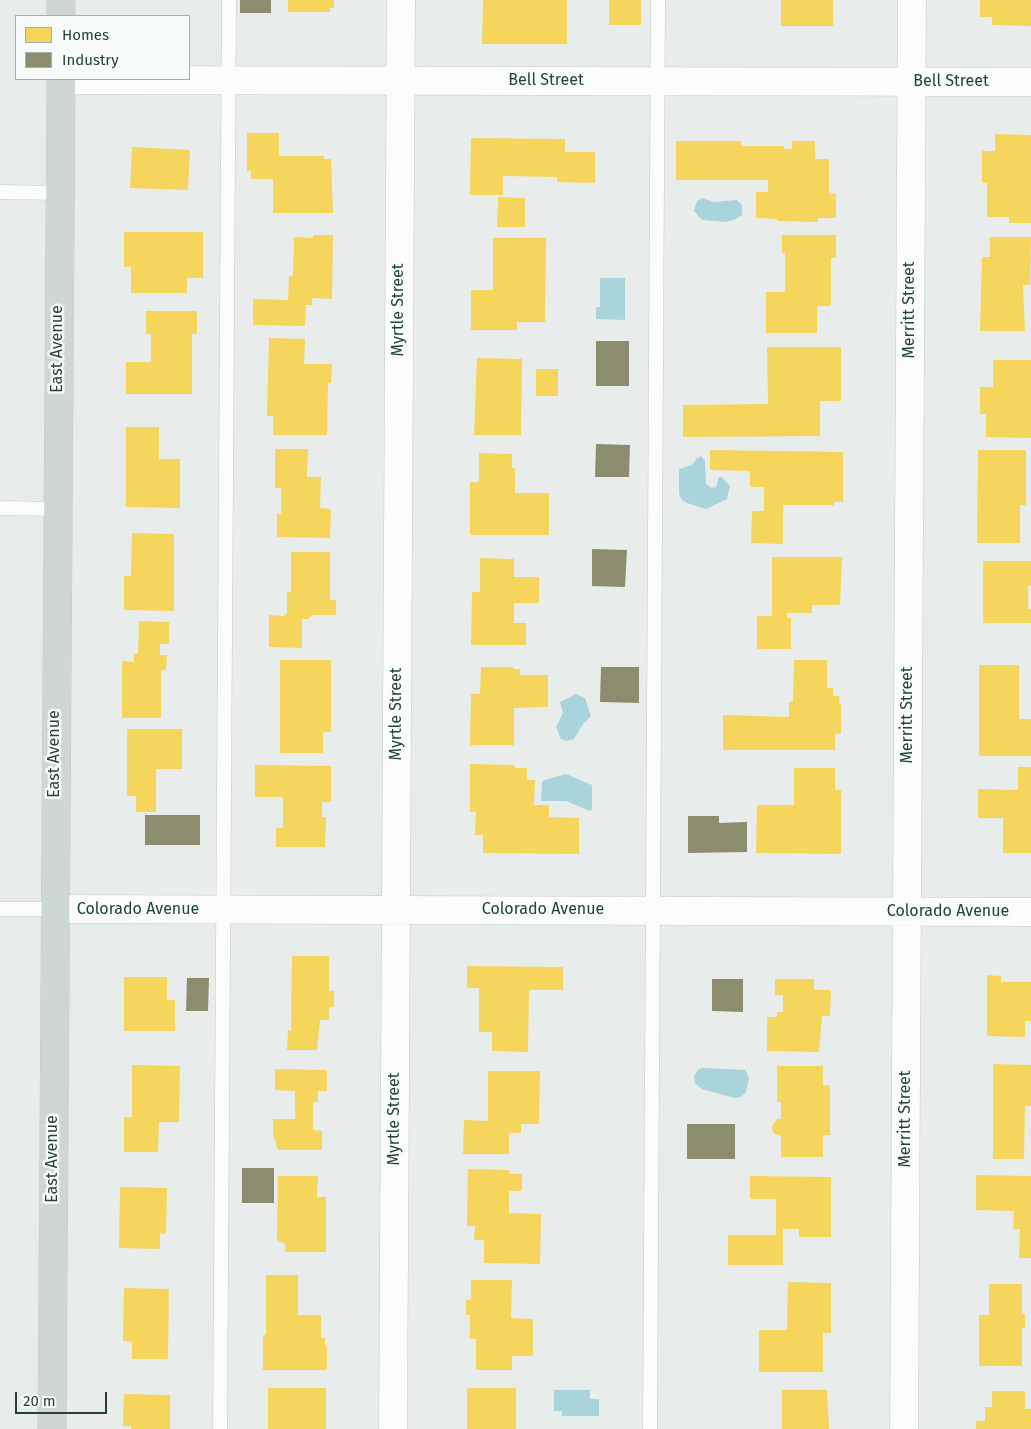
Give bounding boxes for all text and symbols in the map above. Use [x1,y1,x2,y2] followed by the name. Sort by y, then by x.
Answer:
[15,15,190,80] legend
[62,26,109,44] text: Homes
[62,51,119,69] text: Industry
[508,71,584,91] street label: Bell Street
[913,72,989,92] street label: Bell Street
[900,261,920,359] street label: Merritt Street
[389,263,409,357] street label: Myrtle Street
[48,305,68,393] street label: East Avenue
[898,666,918,764] street label: Merritt Street
[387,667,407,761] street label: Myrtle Street
[45,710,65,798] street label: East Avenue
[77,900,199,920] street label: Colorado Avenue
[482,900,604,920] street label: Colorado Avenue
[887,902,1009,922] street label: Colorado Avenue
[896,1070,916,1168] street label: Merritt Street
[385,1072,405,1166] street label: Myrtle Street
[43,1115,63,1203] street label: East Avenue
[18,1382,110,1414] scale bar
[23,1392,56,1410] text: 20 m

